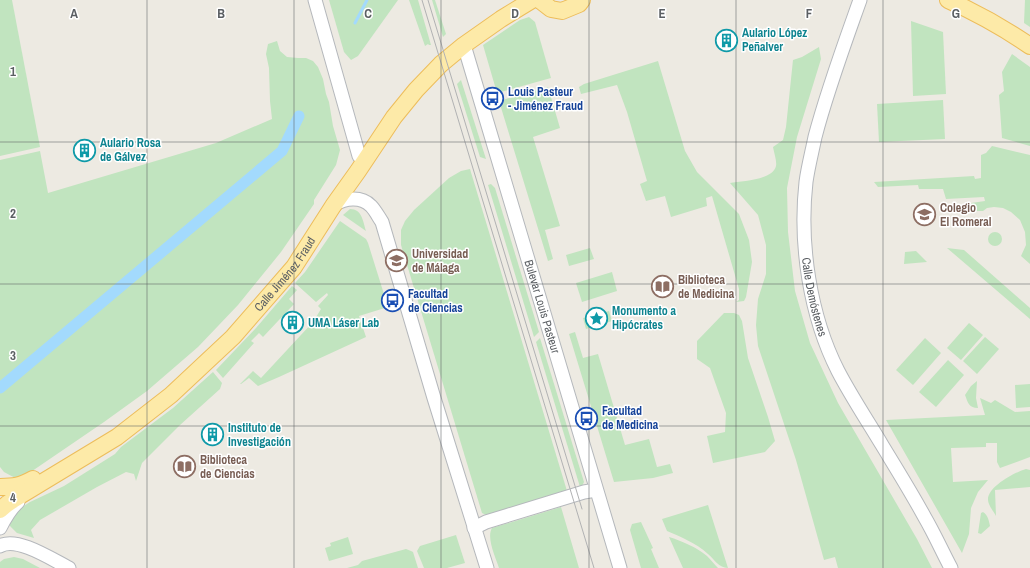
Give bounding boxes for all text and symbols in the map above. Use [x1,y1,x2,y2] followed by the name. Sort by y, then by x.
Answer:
[70,5,78,22] text: A
[217,5,225,22] text: B
[364,5,372,22] text: C
[511,5,519,22] text: D
[658,5,666,22] text: E
[806,5,813,22] text: F
[952,5,960,22] text: G
[742,25,807,55] place label: Aulario López Peñalver
[713,27,739,53] building icon: Aulario López Peñalver
[10,63,16,80] text: 1
[508,84,583,114] place label: Louis Pasteur - Jiménez Fraud
[480,86,506,112] bus stop icon: Louis Pasteur - Jiménez Fraud
[100,135,161,165] place label: Aulario Rosa de Gálvez
[72,137,98,163] building icon: Aulario Rosa de Gálvez
[940,200,992,230] place label: Colegio El Romeral
[912,202,938,228] school or university icon: Colegio El Romeral
[10,205,16,222] text: 2
[251,234,319,315] street label: Calle Jiménez Fraud
[412,246,468,276] place label: Universidad de Málaga
[383,248,409,274] school or university icon: Universidad de Málaga
[798,257,831,339] street label: Calle Demóstenes
[520,258,564,356] street label: Bulevar Louis Pasteur
[678,272,735,302] place label: Biblioteca de Medicina
[649,274,675,300] library icon: Biblioteca de Medicina
[408,286,463,316] place label: Facultad de Ciencias
[380,288,406,314] bus stop icon: Facultad de Ciencias
[612,303,676,333] place label: Monumento a Hipócrates
[583,305,609,331] place icon: Monumento a Hipócrates
[279,310,305,336] building icon: UMA Láser Lab
[308,315,379,331] place label: UMA Láser Lab
[10,347,16,364] text: 3
[602,403,659,433] place label: Facultad de Medicina
[574,405,600,431] bus stop icon: Facultad de Medicina
[228,420,291,450] place label: Instituto de Investigación
[199,422,225,448] building icon: Instituto de Investigación
[200,452,255,482] place label: Biblioteca de Ciencias
[171,454,197,480] library icon: Biblioteca de Ciencias
[10,489,16,506] text: 4

